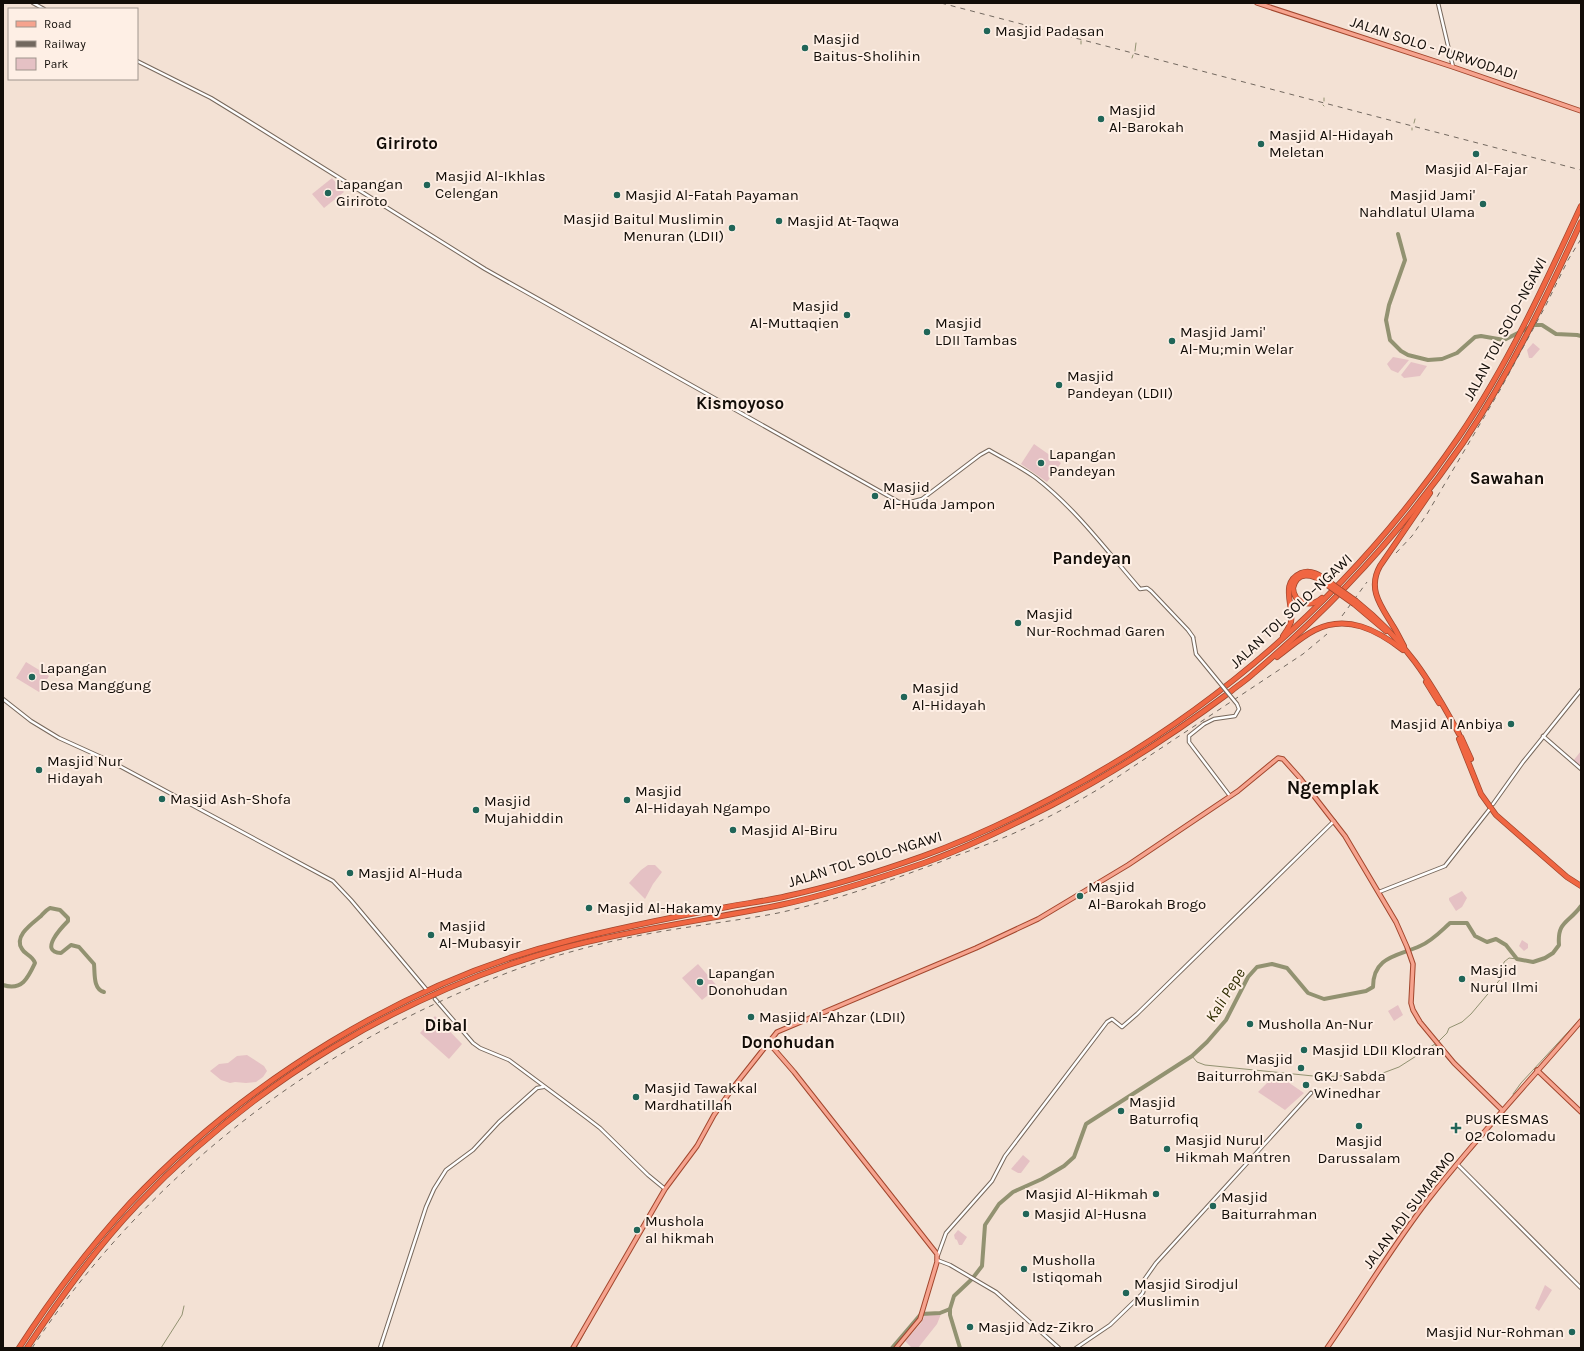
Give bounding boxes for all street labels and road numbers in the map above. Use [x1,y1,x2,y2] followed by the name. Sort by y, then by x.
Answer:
[1348,12,1520,84] street label: JALAN SOLO - PURWODADI
[1459,254,1551,404] street label: JALAN TOL SOLO–NGAWI
[1226,550,1356,672] street label: JALAN TOL SOLO–NGAWI
[786,827,944,891] street label: JALAN TOL SOLO–NGAWI
[1359,1148,1459,1272] street label: JALAN ADI SUMARMO

